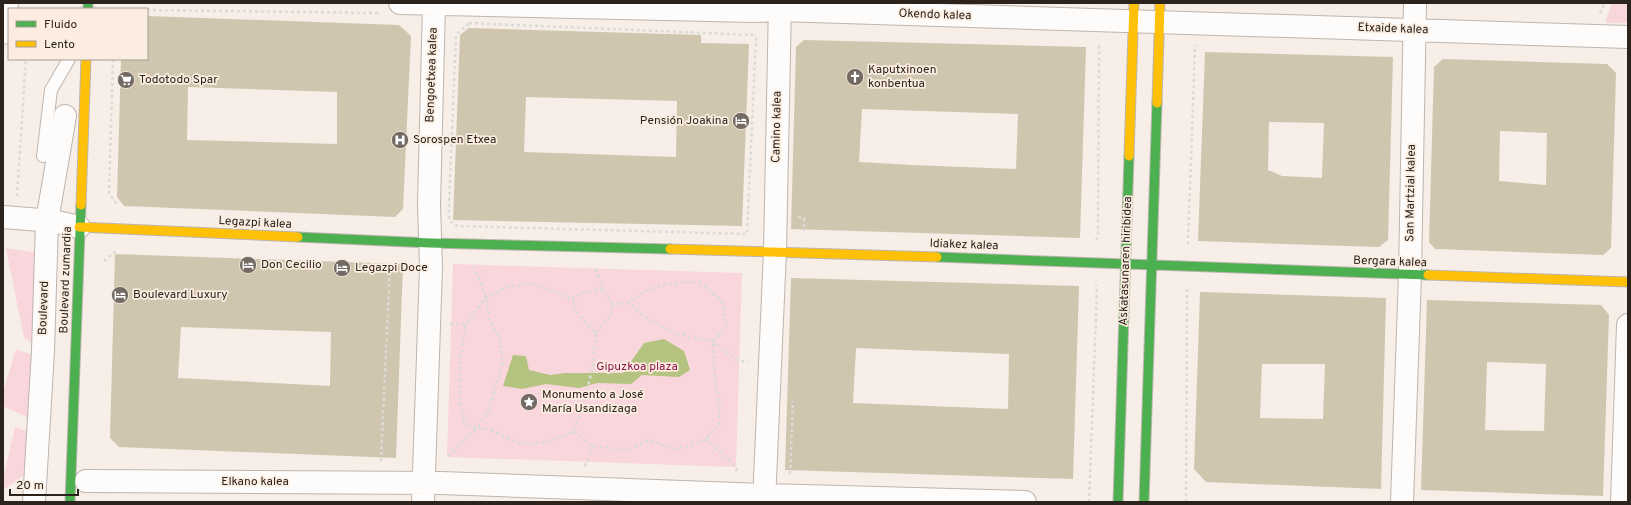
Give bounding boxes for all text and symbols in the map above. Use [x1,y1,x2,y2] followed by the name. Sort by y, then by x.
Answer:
[898,6,972,24] street label: Okendo kalea
[8,8,148,60] legend
[44,17,77,33] text: Fluido
[1357,20,1429,38] street label: Etxaide kalea
[422,27,442,123] street label: Bengoetxea kalea
[44,37,75,53] text: Lento
[868,62,936,92] place label: Kaputxinoen konbentua
[845,67,865,87] church icon: Kaputxinoen konbentua
[116,70,136,90] supermarket icon: Todotodo Spar
[139,72,218,88] place label: Todotodo Spar
[768,91,786,163] street label: Camino kalea
[731,111,751,131] hotel icon: Pensión Joakina
[640,113,728,129] place label: Pensión Joakina
[390,130,410,150] hospital icon: Sorospen Etxea
[413,132,496,148] place label: Sorospen Etxea
[1402,144,1420,242] street label: San Martzial kalea
[1116,196,1136,326] street label: Askatasunaren hiribidea
[218,213,292,233] street label: Legazpi kalea
[56,226,76,334] street label: Boulevard zumardia
[929,236,999,254] street label: Idiakez kalea
[1353,253,1427,271] street label: Bergara kalea
[238,255,258,275] hotel icon: Don Cecilio
[261,257,322,273] place label: Don Cecilio
[332,258,352,278] hotel icon: Legazpi Doce
[355,260,428,276] place label: Legazpi Doce
[35,281,53,335] street label: Boulevard
[110,285,130,305] hotel icon: Boulevard Luxury
[133,287,228,303] place label: Boulevard Luxury
[596,359,678,375] park label: Gipuzkoa plaza
[542,387,644,417] place label: Monumento a José María Usandizaga
[519,392,539,412] place icon: Monumento a José María Usandizaga
[10,471,78,497] scale bar
[221,474,289,490] street label: Elkano kalea
[16,478,44,494] text: 20 m

